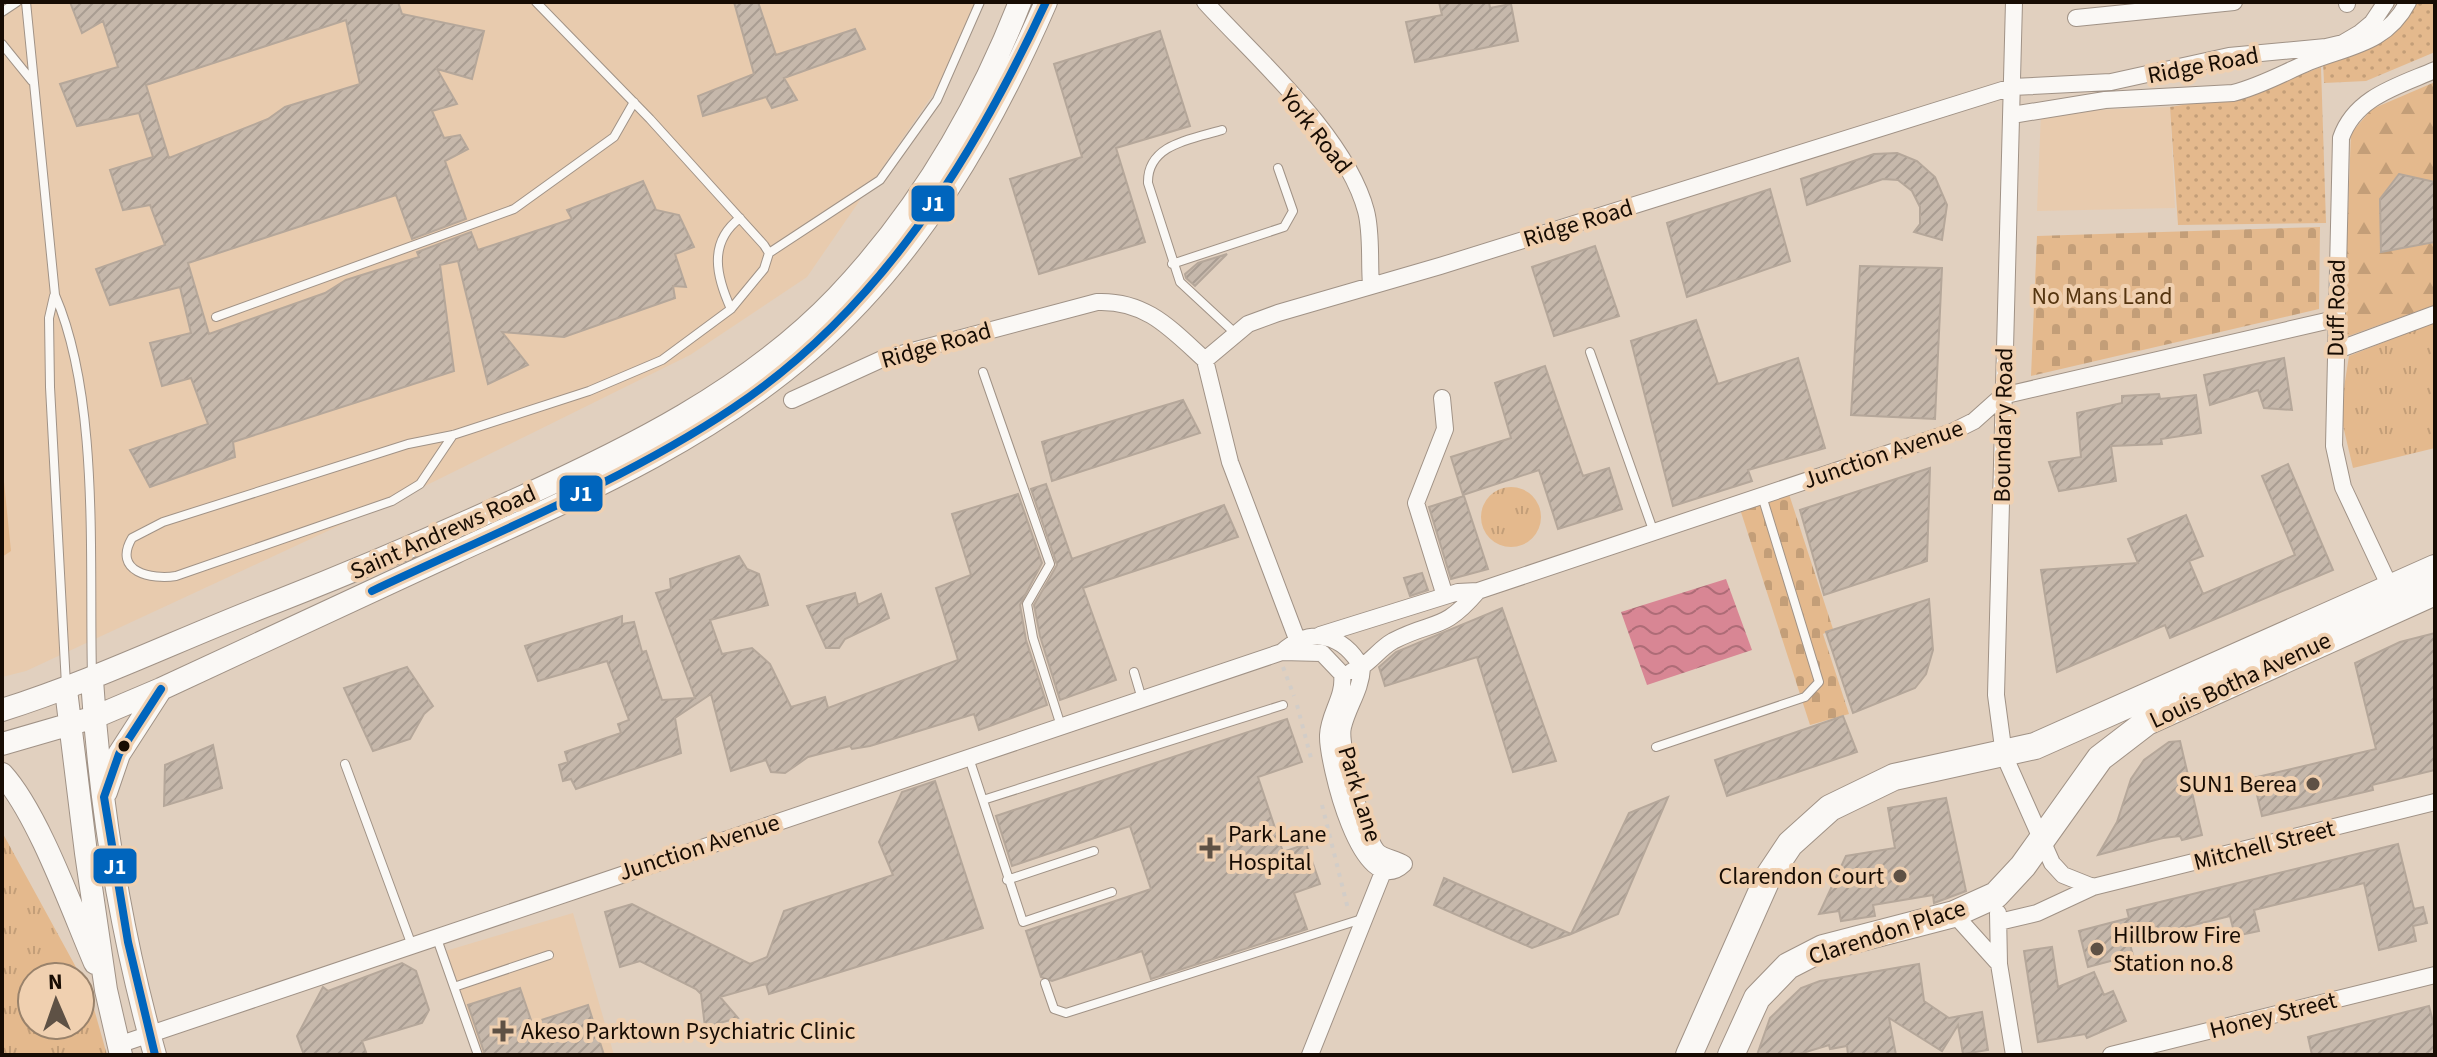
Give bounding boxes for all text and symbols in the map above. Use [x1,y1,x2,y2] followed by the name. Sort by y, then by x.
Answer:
[2144,38,2262,93] street label: Ridge Road
[1270,80,1360,181] street label: York Road
[910,184,956,223] line badge: J1
[922,188,944,220] text: J1
[1519,190,1637,257] street label: Ridge Road
[2318,259,2355,357] street label: Duff Road
[2031,279,2173,314] park label: No Mans Land
[877,313,995,378] street label: Ridge Road
[1985,347,2022,503] street label: Boundary Road
[1798,411,1968,498] street label: Junction Avenue
[558,474,604,513] line badge: J1
[345,476,542,589] street label: Saint Andrews Road
[570,478,592,510] text: J1
[2144,623,2337,738] street label: Louis Botha Avenue
[116,738,132,754] unlabelled marker
[1328,742,1391,846] street label: Park Lane
[2179,767,2297,802] place label: SUN1 Berea
[2304,775,2322,793] marker: SUN1 Berea
[614,805,784,890] street label: Junction Avenue
[2190,811,2338,880] street label: Mitchell Street
[1228,817,1326,880] place label: Park Lane Hospital
[1199,837,1221,859] marker: Park Lane Hospital
[92,847,138,885] line badge: J1
[104,851,126,883] text: J1
[1718,859,1884,894] place label: Clarendon Court
[1891,867,1909,885] marker: Clarendon Court
[1804,891,1970,974] street label: Clarendon Place
[2113,918,2241,981] place label: Hillbrow Fire Station no.8
[2088,940,2106,958] marker: Hillbrow Fire Station no.8
[16,961,96,1041] north arrow
[47,966,63,998] text: N
[2206,983,2340,1048] street label: Honey Street
[521,1014,856,1049] place label: Akeso Parktown Psychiatric Clinic
[492,1020,514,1042] marker: Akeso Parktown Psychiatric Clinic

